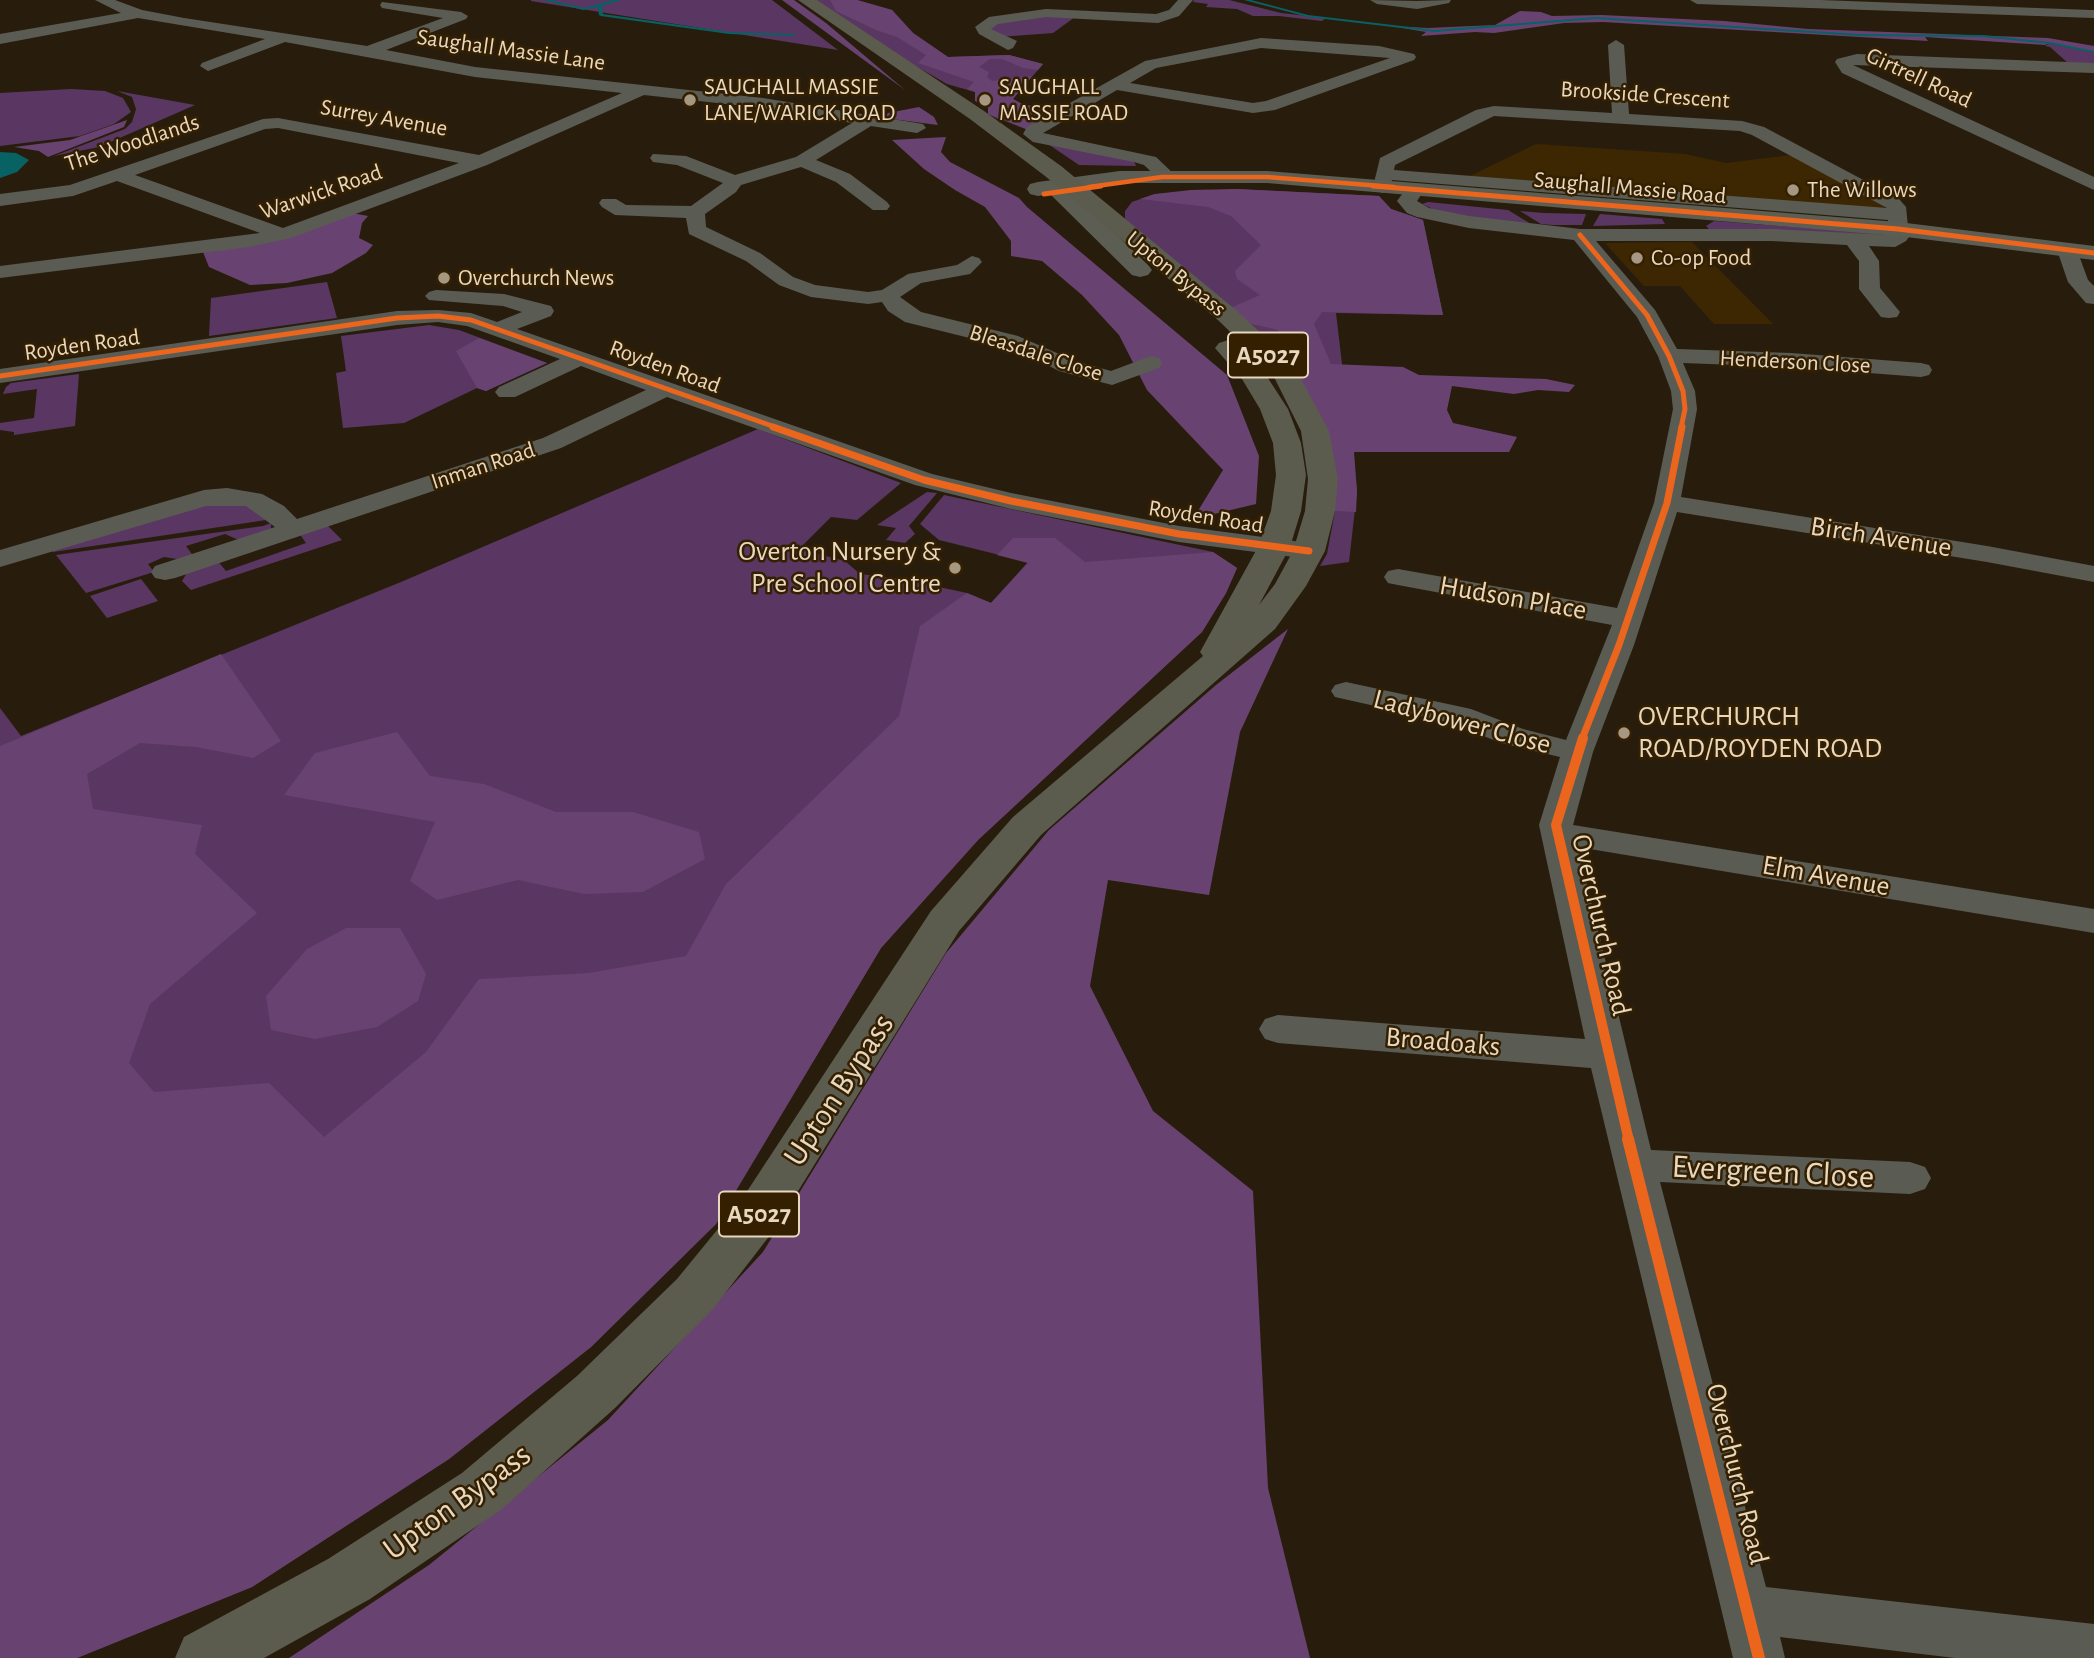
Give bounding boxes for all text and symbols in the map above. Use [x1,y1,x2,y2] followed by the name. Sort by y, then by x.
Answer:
[415,23,607,77] street label: Saughall Massie Lane
[1862,42,1976,114] street label: Girtrell Road
[704,73,895,127] place label: SAUGHALL MASSIE LANE/WARICK ROAD
[999,73,1128,127] place label: SAUGHALL MASSIE ROAD
[1559,75,1731,115] street label: Brookside Crescent
[682,92,698,108] marker: SAUGHALL MASSIE LANE/WARICK ROAD
[977,92,993,108] marker: SAUGHALL MASSIE ROAD
[318,93,450,143] street label: Surrey Avenue
[61,108,203,178] street label: The Woodlands
[256,158,386,226] street label: Warwick Road
[1533,166,1727,210] street label: Saughall Massie Road
[1807,176,1917,204] place label: The Willows
[1785,182,1801,198] marker: The Willows
[1120,225,1232,323] street label: Upton Bypass
[1651,244,1751,272] place label: Co-op Food
[1629,250,1645,266] marker: Co-op Food
[458,264,614,292] place label: Overchurch News
[436,270,452,286] marker: Overchurch News
[966,318,1106,388] street label: Bleasdale Close
[22,323,142,367] street label: Royden Road
[1228,332,1308,378] road number: A5027
[606,334,724,400] street label: Royden Road
[1719,344,1871,380] street label: Henderson Close
[427,436,539,496] street label: Inman Road
[1146,494,1266,540] street label: Royden Road
[1808,509,1954,565] street label: Birch Avenue
[738,535,941,601] place label: Overton Nursery & Pre School Centre
[947,560,963,576] marker: Overton Nursery & Pre School Centre
[1437,569,1589,627] street label: Hudson Place
[1370,682,1554,762] street label: Ladybower Close
[1638,700,1882,766] place label: OVERCHURCH ROAD/ROYDEN ROAD
[1616,725,1632,741] marker: OVERCHURCH ROAD/ROYDEN ROAD
[1564,831,1638,1019] street label: Overchurch Road
[1760,848,1892,904] street label: Elm Avenue
[775,1006,903,1174] street label: Upton Bypass
[1384,1020,1502,1064] street label: Broadoaks
[1671,1147,1875,1197] street label: Evergreen Close
[719,1191,799,1236] road number: A5027
[1698,1380,1776,1568] street label: Overchurch Road
[375,1435,539,1569] street label: Upton Bypass

